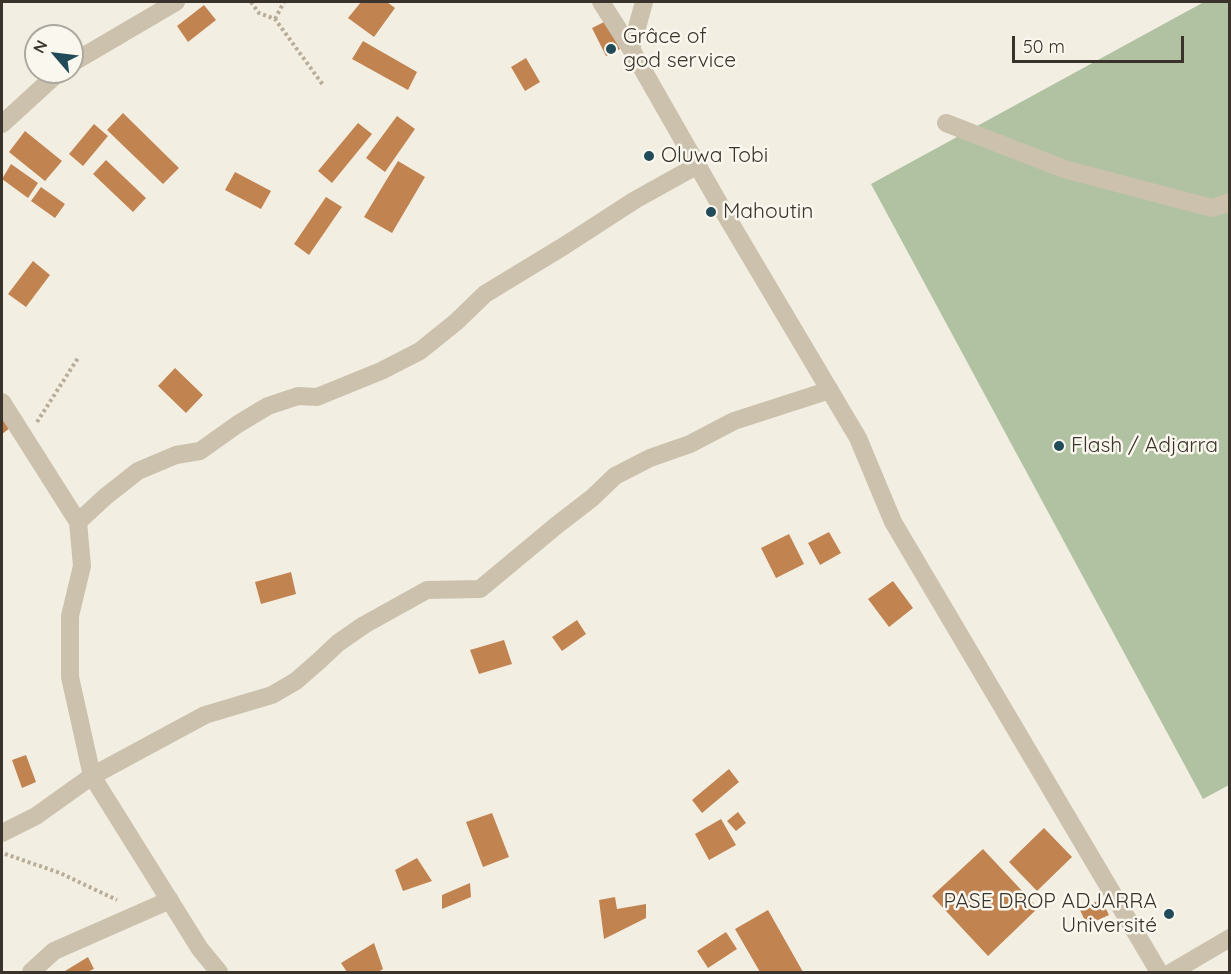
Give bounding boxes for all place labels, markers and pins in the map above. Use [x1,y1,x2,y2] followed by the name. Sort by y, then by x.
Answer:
[623,24,736,74] place label: Grâce of god service
[604,42,618,56] marker: Grâce of god service
[661,143,768,169] place label: Oluwa Tobi
[642,149,656,163] marker: Oluwa Tobi
[723,199,813,225] place label: Mahoutin
[704,205,718,219] marker: Mahoutin
[1071,433,1218,459] place label: Flash / Adjarra
[1052,439,1066,453] marker: Flash / Adjarra
[944,889,1157,939] place label: PASE DROP ADJARRA Université
[1162,907,1176,921] marker: PASE DROP ADJARRA Université

